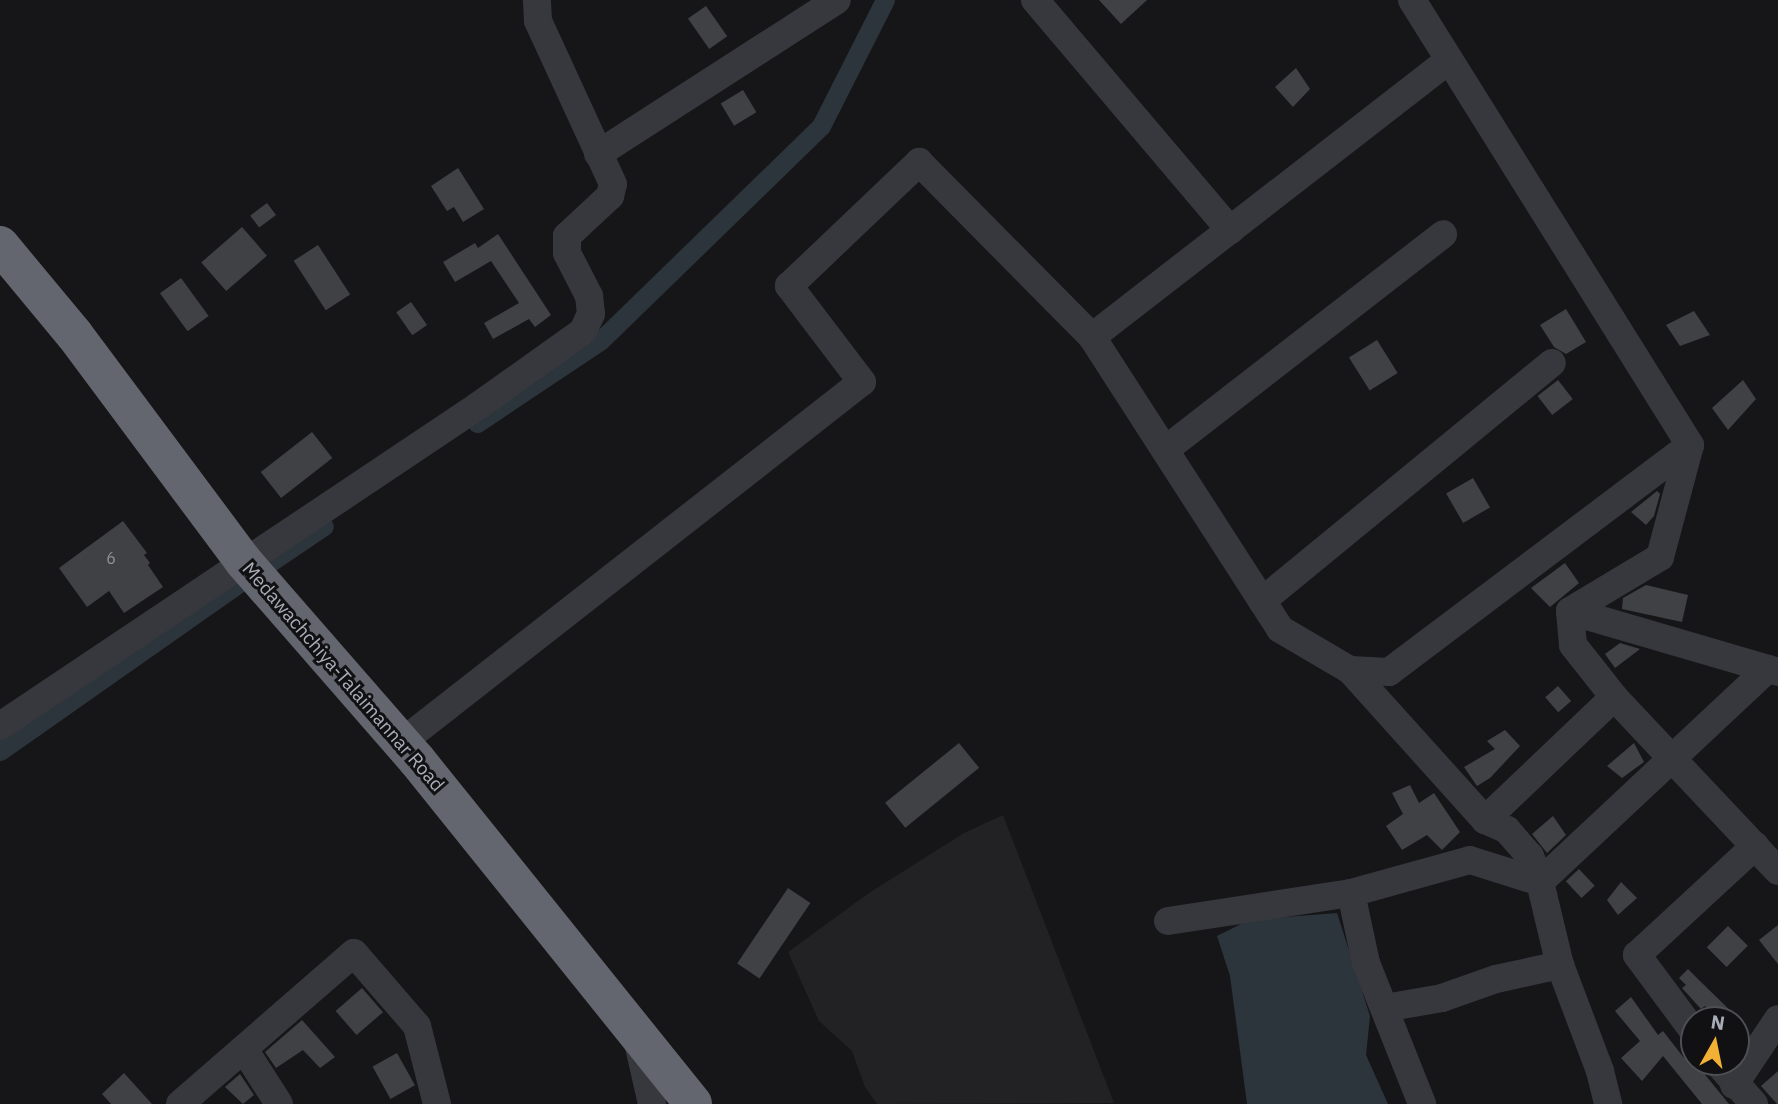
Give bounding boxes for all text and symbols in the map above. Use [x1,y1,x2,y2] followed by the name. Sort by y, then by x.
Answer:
[106,548,116,568] house number: 6
[237,558,449,796] street label: Medawachchiya-Talaimannar Road
[1680,1006,1750,1076] north arrow
[1709,1009,1727,1035] text: N

